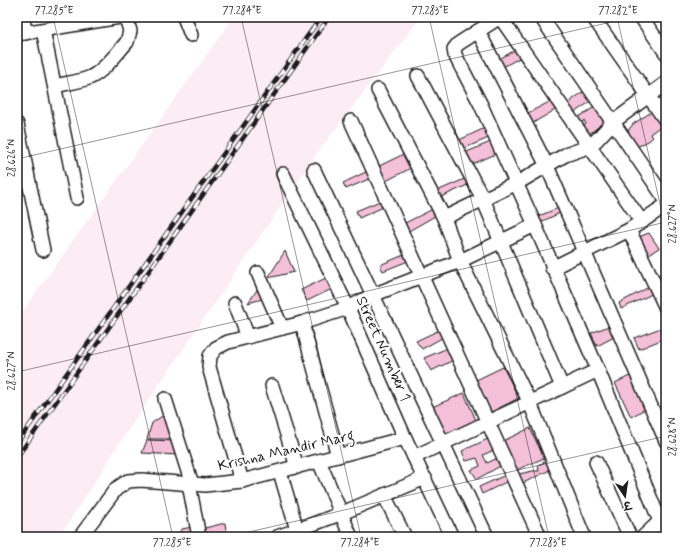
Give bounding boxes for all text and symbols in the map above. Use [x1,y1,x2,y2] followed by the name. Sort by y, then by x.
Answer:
[35,4,73,18] text: 77.285°E
[223,4,262,18] text: 77.284°E
[411,4,449,18] text: 77.283°E
[598,4,638,18] text: 77.282°E
[5,139,19,177] text: 28.626°N
[666,204,680,243] text: 28.627°N
[351,293,415,405] street label: Street Number 1
[5,351,19,390] text: 28.627°N
[666,417,680,456] text: 28.628°N
[216,426,356,477] street label: Krishna Mandir Marg
[605,476,645,516] north arrow
[620,497,633,513] text: उ
[153,536,191,550] text: 77.285°E
[341,536,380,550] text: 77.284°E
[529,536,567,550] text: 77.283°E

